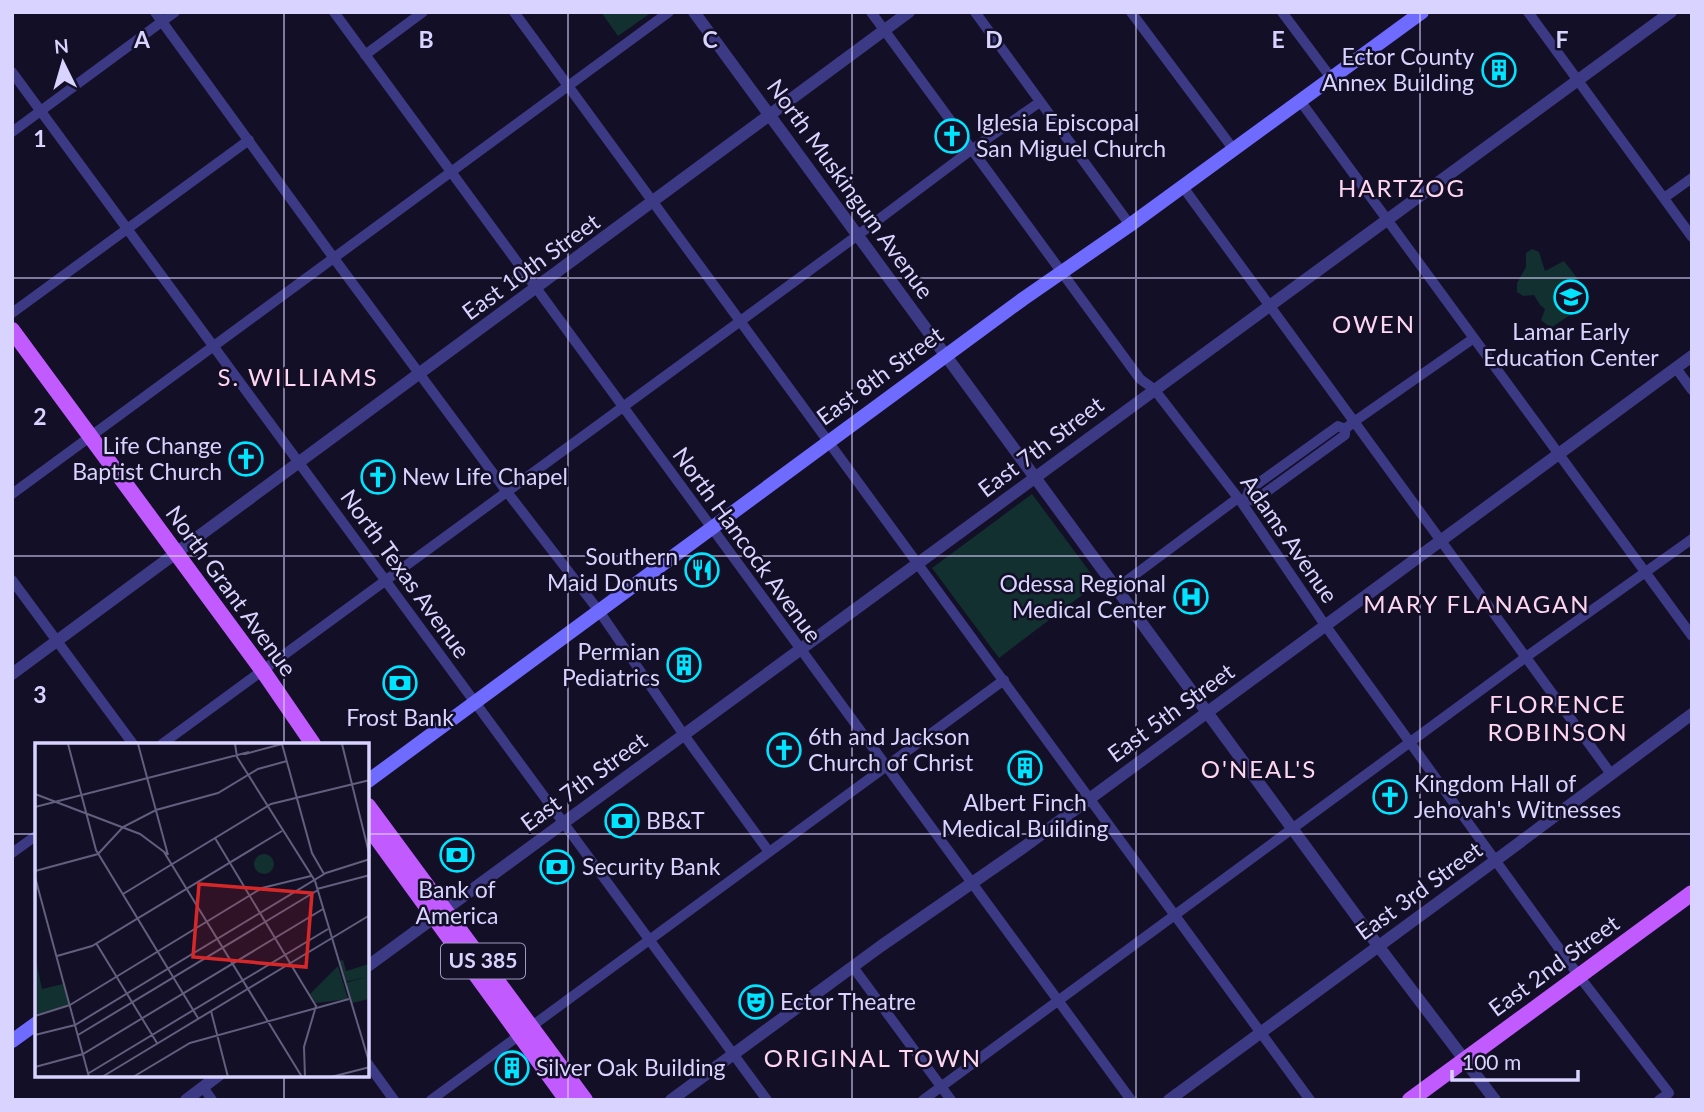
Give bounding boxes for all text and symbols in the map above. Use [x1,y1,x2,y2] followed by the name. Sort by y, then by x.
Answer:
[133,25,151,53] text: A
[418,25,434,53] text: B
[702,25,718,53] text: C
[985,25,1003,53] text: D
[1271,25,1285,53] text: E
[1555,25,1569,53] text: F
[28,28,98,98] north arrow
[53,33,70,58] text: N
[1322,42,1474,96] place label: Ector County Annex Building
[1480,51,1518,89] building icon: Ector County Annex Building
[762,73,940,304] street label: North Muskingum Avenue
[976,108,1166,162] place label: Iglesia Episcopal San Miguel Church
[933,117,971,155] church icon: Iglesia Episcopal San Miguel Church
[33,124,47,152] text: 1
[1338,173,1466,202] district label: HARTZOG
[456,207,605,325] street label: East 10th Street
[1552,278,1590,316] school or university icon: Lamar Early Education Center
[1332,309,1416,338] district label: OWEN
[1483,317,1659,371] place label: Lamar Early Education Center
[811,319,949,430] street label: East 8th Street
[218,362,379,391] district label: S. WILLIAMS
[972,390,1109,502] street label: East 7th Street
[33,402,47,430] text: 2
[72,431,222,485] place label: Life Change Baptist Church
[227,440,265,478] church icon: Life Change Baptist Church
[667,441,828,648] street label: North Hancock Avenue
[359,458,397,496] church icon: New Life Chapel
[402,462,568,490] place label: New Life Chapel
[1235,469,1344,608] street label: Adams Avenue
[335,484,476,663] street label: North Texas Avenue
[161,500,303,681] street label: North Grant Avenue
[547,542,678,596] place label: Southern Maid Donuts
[683,551,721,589] restaurant icon: Southern Maid Donuts
[999,569,1167,623] place label: Odessa Regional Medical Center
[1172,578,1210,616] hospital icon: Odessa Regional Medical Center
[1363,589,1591,618] district label: MARY FLANAGAN
[562,637,660,691] place label: Permian Pediatrics
[665,646,703,684] building icon: Permian Pediatrics
[1102,656,1240,767] street label: East 5th Street
[381,664,419,702] bank icon: Frost Bank
[33,680,47,708] text: 3
[1487,689,1629,746] district label: FLORENCE ROBINSON
[346,703,454,731] place label: Frost Bank
[808,722,974,776] place label: 6th and Jackson Church of Christ
[515,725,653,836] street label: East 7th Street
[765,731,803,769] church icon: 6th and Jackson Church of Christ
[35,743,369,1077] inset map
[1006,749,1044,787] building icon: Albert Finch Medical Building
[1201,754,1317,783] district label: O'NEAL'S
[1414,769,1621,823] place label: Kingdom Hall of Jehovah's Witnesses
[1371,778,1409,816] church icon: Kingdom Hall of Jehovah's Witnesses
[942,788,1108,842] place label: Albert Finch Medical Building
[603,802,641,840] bank icon: BB&T
[646,806,705,834] place label: BB&T
[1350,835,1488,945] street label: East 3rd Street
[438,836,476,874] bank icon: Bank of America
[538,848,576,886] bank icon: Security Bank
[582,852,721,880] place label: Security Bank
[416,875,498,929] place label: Bank of America
[1483,908,1625,1022] street label: East 2nd Street
[441,944,525,978] road number: US 385
[737,983,775,1021] theatre icon: Ector Theatre
[780,987,916,1015] place label: Ector Theatre
[1452,1038,1578,1082] scale bar
[764,1043,982,1072] district label: ORIGINAL TOWN
[493,1049,531,1087] building icon: Silver Oak Building
[1462,1049,1521,1074] text: 100 m
[536,1053,726,1081] place label: Silver Oak Building

